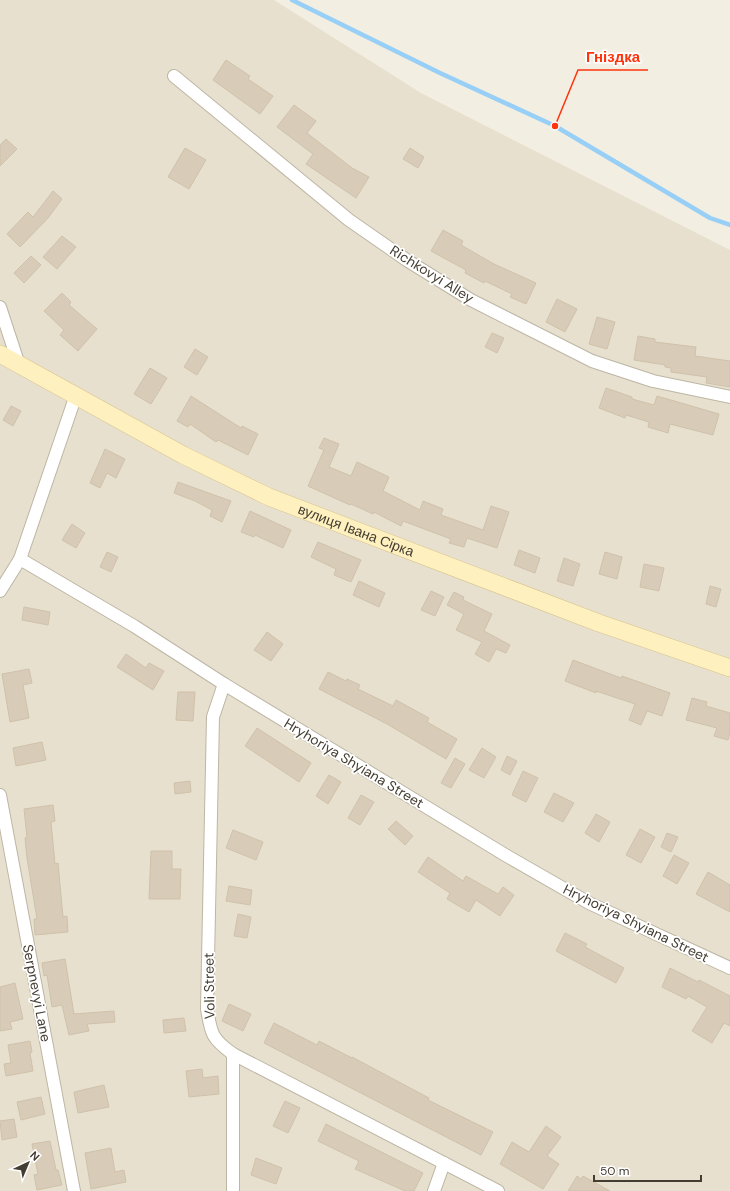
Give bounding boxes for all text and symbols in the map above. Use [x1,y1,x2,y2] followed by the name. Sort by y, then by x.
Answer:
[578,43,648,70] callout: Гніздка
[586,47,641,67] text: Гніздка
[387,241,477,307] street label: Richkovyi Alley
[296,500,417,561] street label: вулиця Івана Сірка
[281,714,427,812] street label: Hryhoriya Shyiana Street
[560,880,712,966] street label: Hryhoriya Shyiana Street
[19,943,55,1043] street label: Serpnevyi Lane
[199,953,219,1019] street label: Voli Street
[8,1143,48,1183] north arrow
[27,1148,43,1164] text: N
[594,1157,701,1183] scale bar
[600,1163,629,1179] text: 50 m

